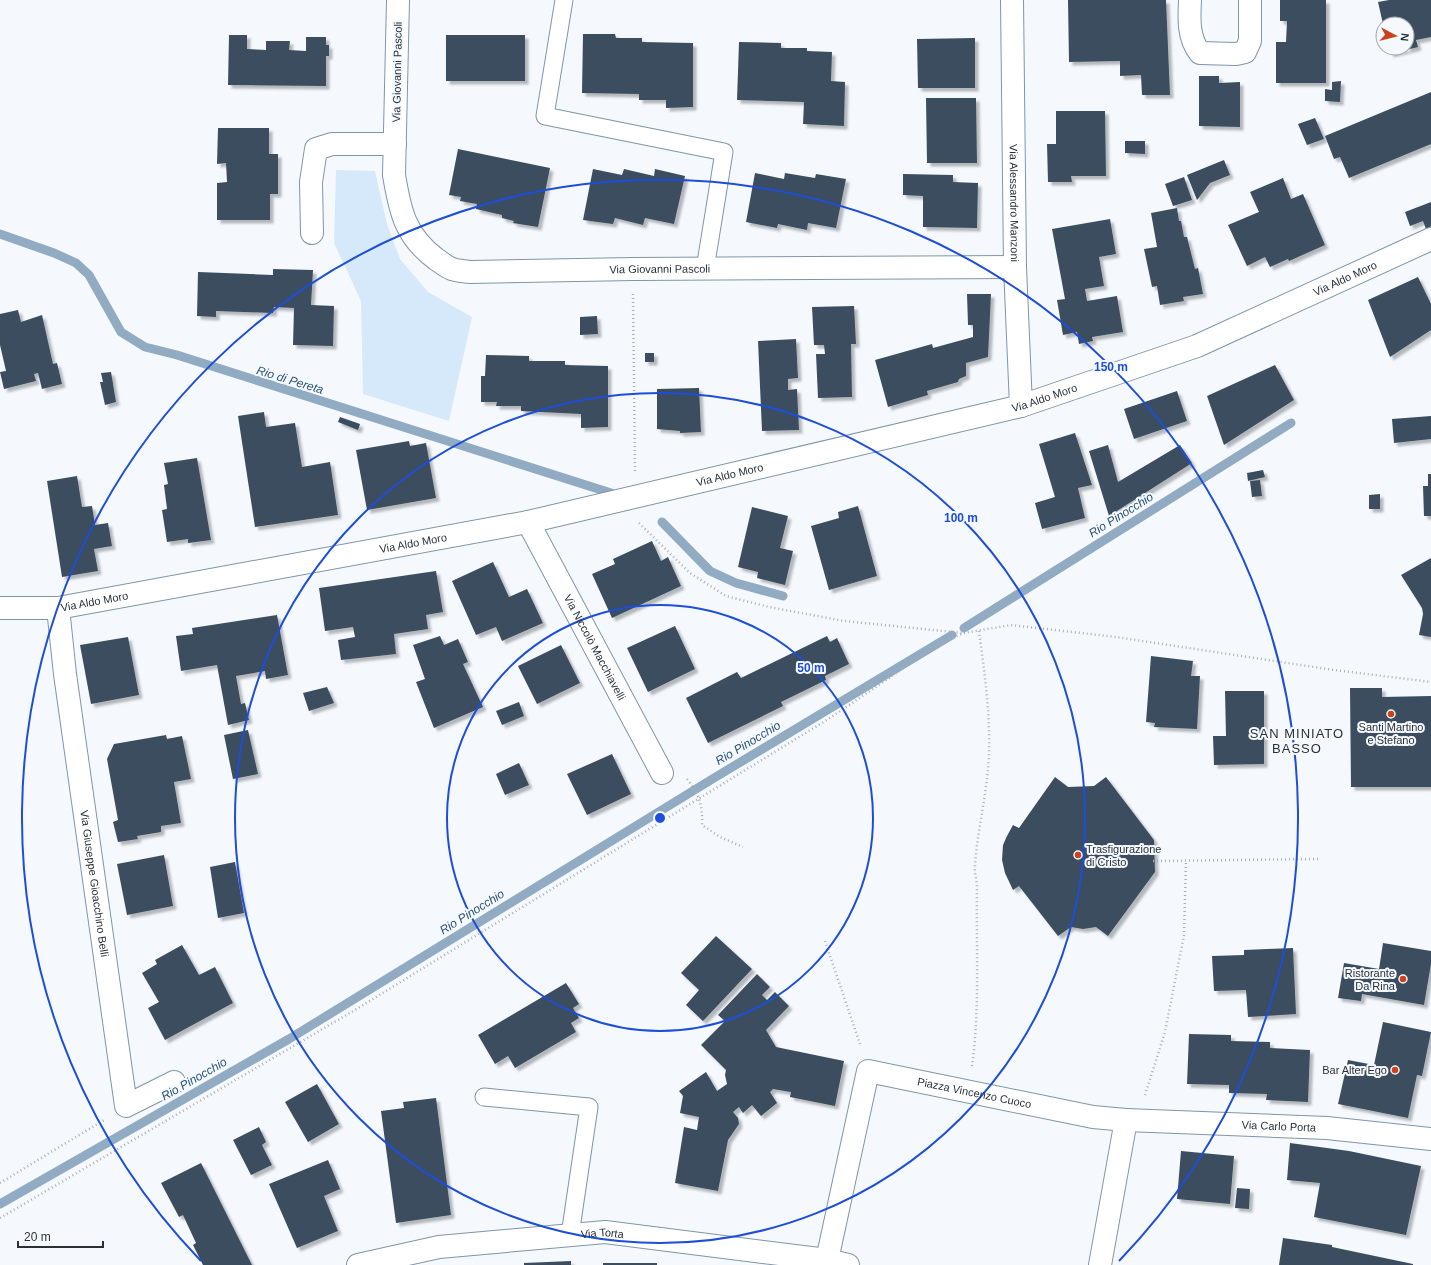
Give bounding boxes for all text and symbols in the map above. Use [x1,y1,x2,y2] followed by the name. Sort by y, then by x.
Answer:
[1375,16,1415,56] north arrow
[390,22,404,122] street label: Via Giovanni Pascoli
[1398,33,1411,42] text: N
[1008,144,1021,262] street label: Via Alessandro Manzoni
[1311,259,1379,298] street label: Via Aldo Moro
[609,263,710,275] street label: Via Giovanni Pascoli
[1094,360,1128,374] text: 150 m
[255,363,326,397] water label: Rio di Pereta
[1010,381,1079,414] street label: Via Aldo Moro
[695,461,764,488] street label: Via Aldo Moro
[1086,489,1156,540] water label: Rio Pinocchio
[944,511,978,525] text: 100 m
[378,531,448,555] street label: Via Aldo Moro
[60,589,129,613] street label: Via Aldo Moro
[562,592,628,702] street label: Via Niccolò Macchiavelli
[797,661,825,675] text: 50 m
[1386,709,1396,719] marker: Santi Martino e Stefano
[713,718,783,768] water label: Rio Pinocchio
[1359,721,1423,746] place label: Santi Martino e Stefano
[1250,726,1344,756] district label: SAN MINIATO BASSO
[78,809,111,958] street label: Via Giuseppe Gioacchino Belli
[653,811,667,825] centre of rings
[1086,843,1161,868] place label: Trasfigurazione di Cristo
[1073,850,1083,860] marker: Trasfigurazione di Cristo
[437,886,507,937] water label: Rio Pinocchio
[1345,967,1396,992] place label: Ristorante Da Rina
[1398,974,1408,984] marker: Ristorante Da Rina
[159,1054,230,1103] water label: Rio Pinocchio
[1322,1064,1387,1076] place label: Bar Alter Ego
[1390,1065,1400,1075] marker: Bar Alter Ego
[916,1075,1032,1110] street label: Piazza Vincenzo Cuoco
[1241,1119,1317,1134] street label: Via Carlo Porta
[18,1223,103,1249] scale bar
[580,1226,625,1240] street label: Via Torta
[24,1230,51,1244] text: 20 m

